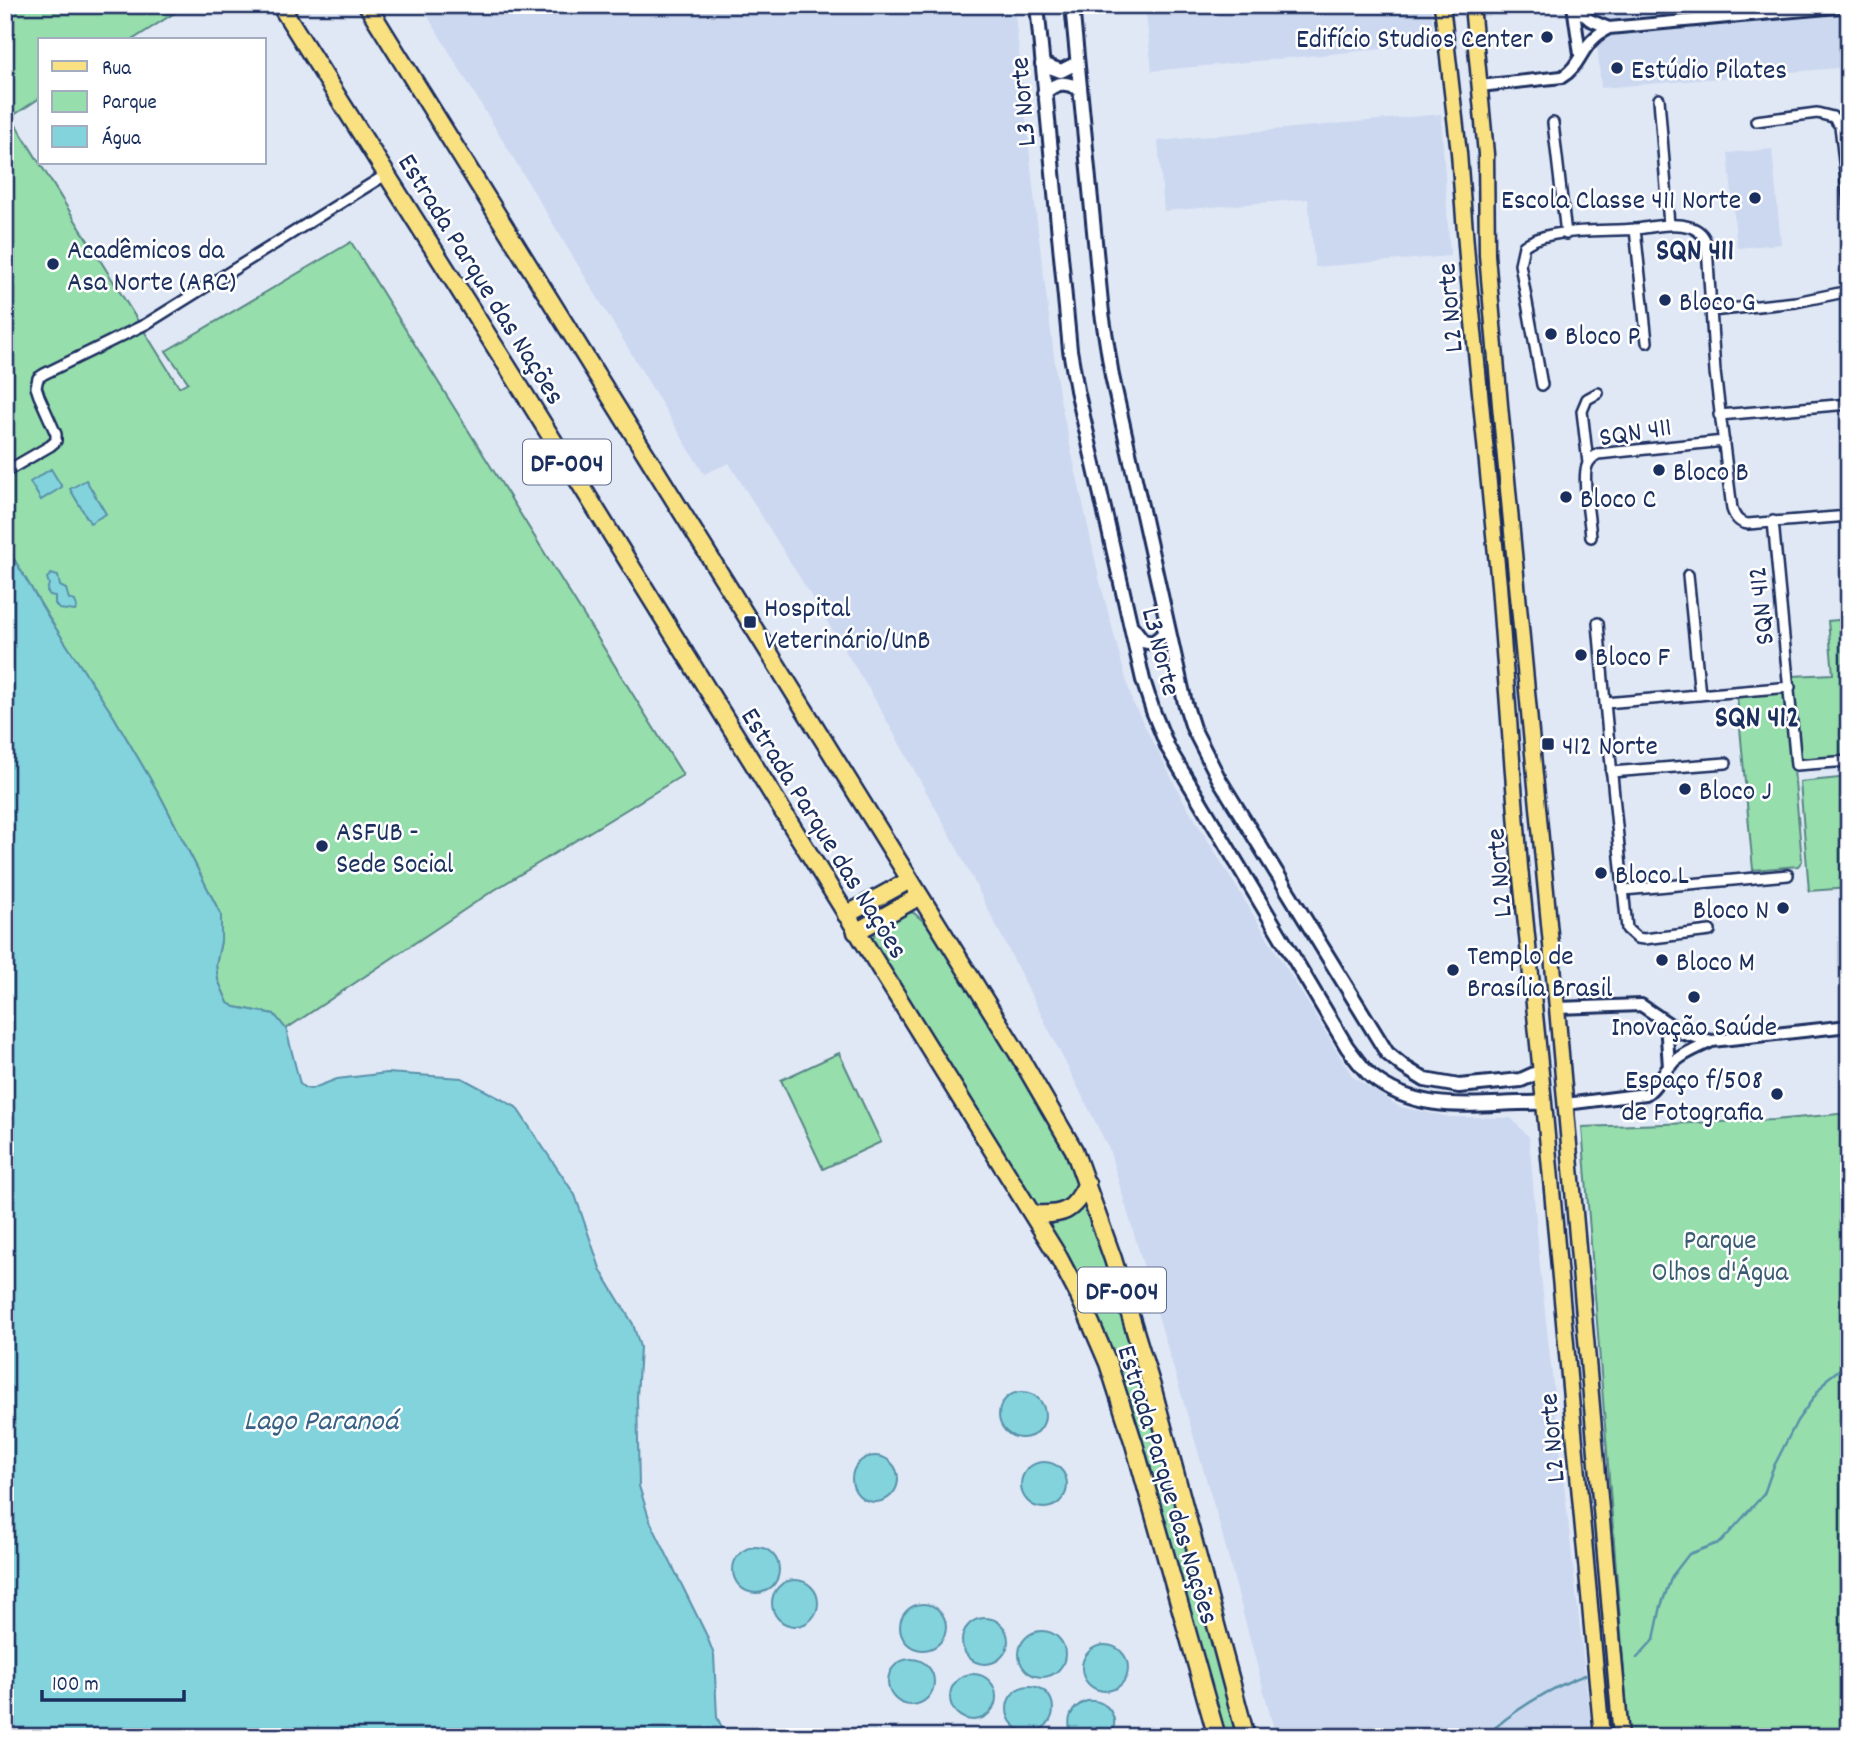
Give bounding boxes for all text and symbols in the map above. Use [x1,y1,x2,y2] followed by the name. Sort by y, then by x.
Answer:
[1296,22,1534,62] place label: Edifício Studios Center
[1539,29,1555,45] marker: Edifício Studios Center
[38,38,266,164] legend
[1631,53,1787,93] place label: Estúdio Pilates
[102,55,132,85] text: Rua
[1002,55,1050,148] street label: L3 Norte
[1609,60,1625,76] marker: Estúdio Pilates
[102,89,157,119] text: Parque
[102,125,142,155] text: Água
[385,147,573,414] street label: Estrada Parque das Nações
[1501,183,1741,223] place label: Escola Classe 411 Norte
[1747,190,1763,206] marker: Escola Classe 411 Norte
[1656,232,1734,275] district label: SQN 411
[67,233,236,305] place label: Acadêmicos da Asa Norte (ARC)
[45,256,61,272] marker: Acadêmicos da Asa Norte (ARC)
[1429,261,1477,354] street label: L2 Norte
[1679,285,1756,325] place label: Bloco G
[1657,292,1673,308] marker: Bloco G
[1565,319,1640,359] place label: Bloco P
[1543,326,1559,342] marker: Bloco P
[1597,409,1675,460] street label: SQN 411
[523,440,611,484] road number: DF-004
[1673,455,1749,495] place label: Bloco B
[1651,462,1667,478] marker: Bloco B
[1580,482,1657,522] place label: Bloco C
[1558,489,1574,505] marker: Bloco C
[1740,564,1788,647] street label: SQN 412
[764,591,931,663] place label: Hospital Veterinário/UnB
[1128,604,1188,701] street label: L3 Norte
[742,614,758,630] marker: Hospital Veterinário/UnB
[1595,640,1671,680] place label: Bloco F
[1573,647,1589,663] marker: Bloco F
[1715,699,1799,742] district label: SQN 412
[728,701,916,968] street label: Estrada Parque das Nações
[1562,729,1658,769] place label: 412 Norte
[1540,736,1556,752] marker: 412 Norte
[1699,774,1772,814] place label: Bloco J
[1677,781,1693,797] marker: Bloco J
[336,815,454,887] place label: ASFUB - Sede Social
[1478,826,1526,919] street label: L2 Norte
[314,838,330,854] marker: ASFUB - Sede Social
[1615,858,1689,898] place label: Bloco L
[1593,865,1609,881] marker: Bloco L
[1693,893,1769,933] place label: Bloco N
[1775,900,1791,916] marker: Bloco N
[1467,939,1613,1011] place label: Templo de Brasília Brasil
[1676,945,1755,985] place label: Bloco M
[1654,952,1670,968] marker: Bloco M
[1445,962,1461,978] marker: Templo de Brasília Brasil
[1686,989,1702,1005] marker: Inovação Saúde
[1611,1010,1777,1050] place label: Inovação Saúde
[1622,1063,1764,1135] place label: Espaço f/508 de Fotografia
[1769,1086,1785,1102] marker: Espaço f/508 de Fotografia
[1652,1223,1789,1295] park label: Parque Olhos d'Água
[1078,1268,1166,1312] road number: DF-004
[1104,1341,1227,1630] street label: Estrada Parque das Nações
[1531,1391,1579,1484] street label: L2 Norte
[244,1402,401,1445] water label: Lago Paranoá
[42,1658,184,1702] scale bar
[52,1671,99,1701] text: 100 m

